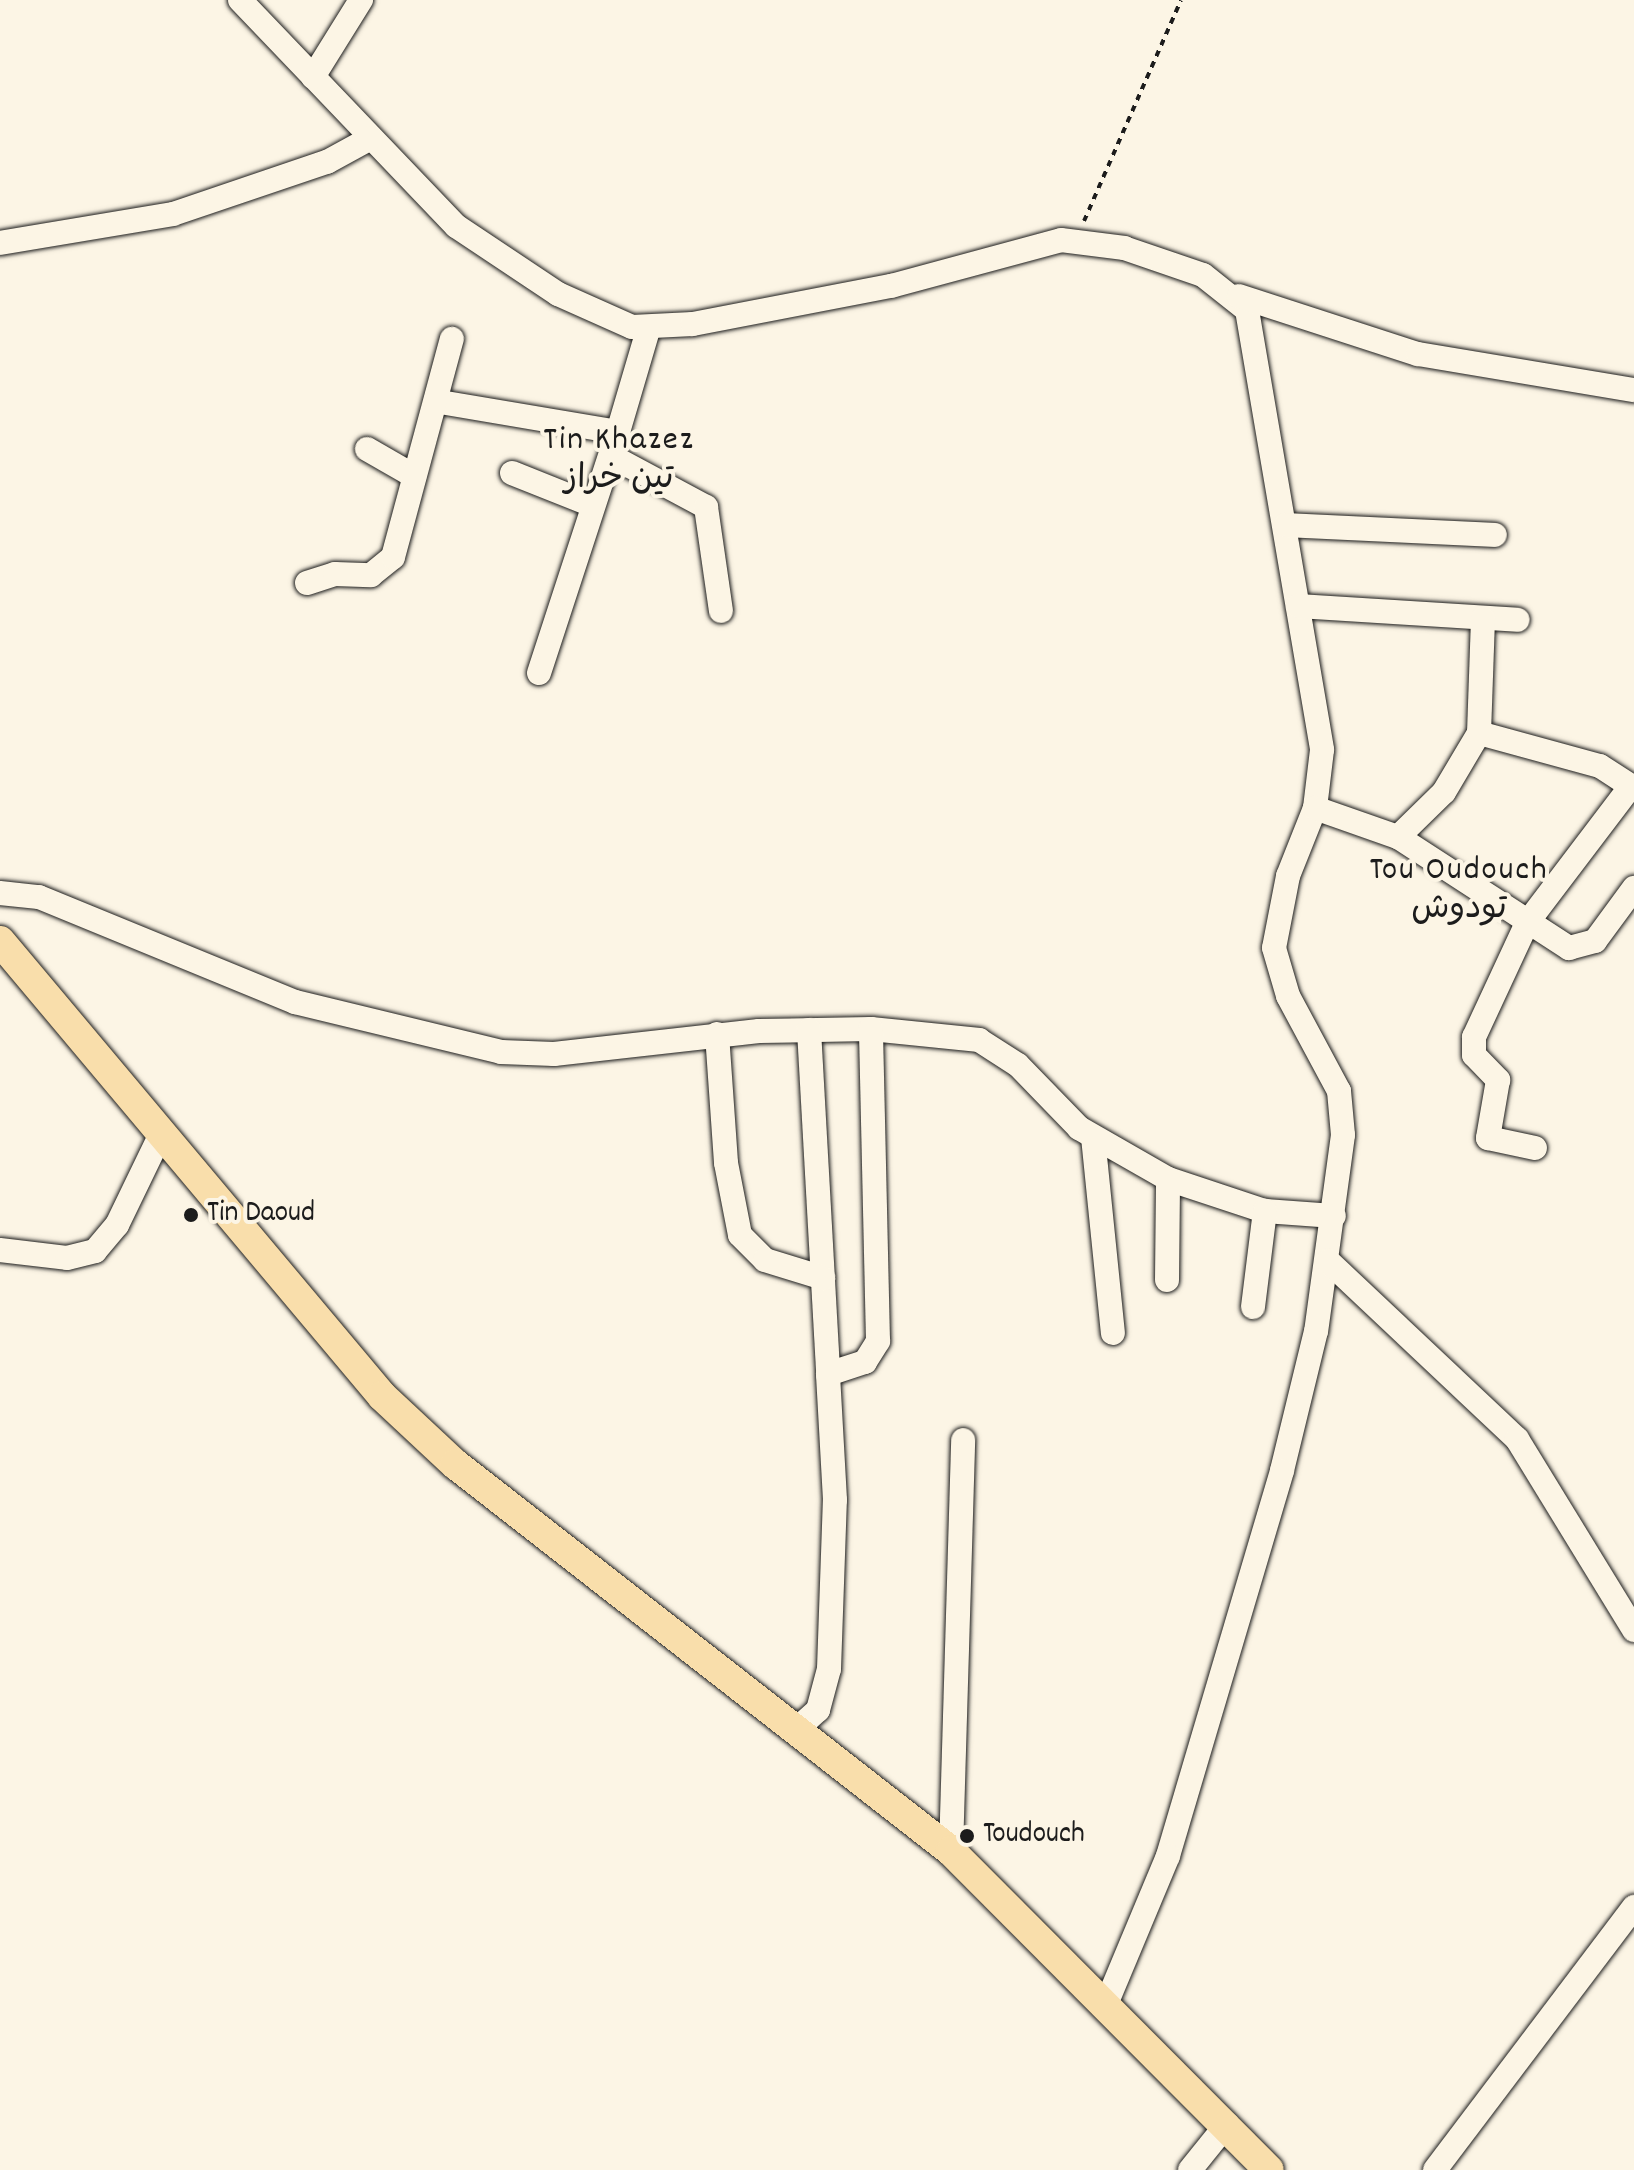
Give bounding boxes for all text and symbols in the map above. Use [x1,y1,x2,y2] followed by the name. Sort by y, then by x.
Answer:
[543,421,695,500] district label: Tin Khazez تين خراز
[1369,851,1549,930] district label: Tou Oudouch تودوش
[207,1197,315,1233] place label: Tin Daoud
[182,1206,200,1224] marker: Tin Daoud
[983,1818,1085,1854] place label: Toudouch
[958,1827,976,1845] marker: Toudouch

